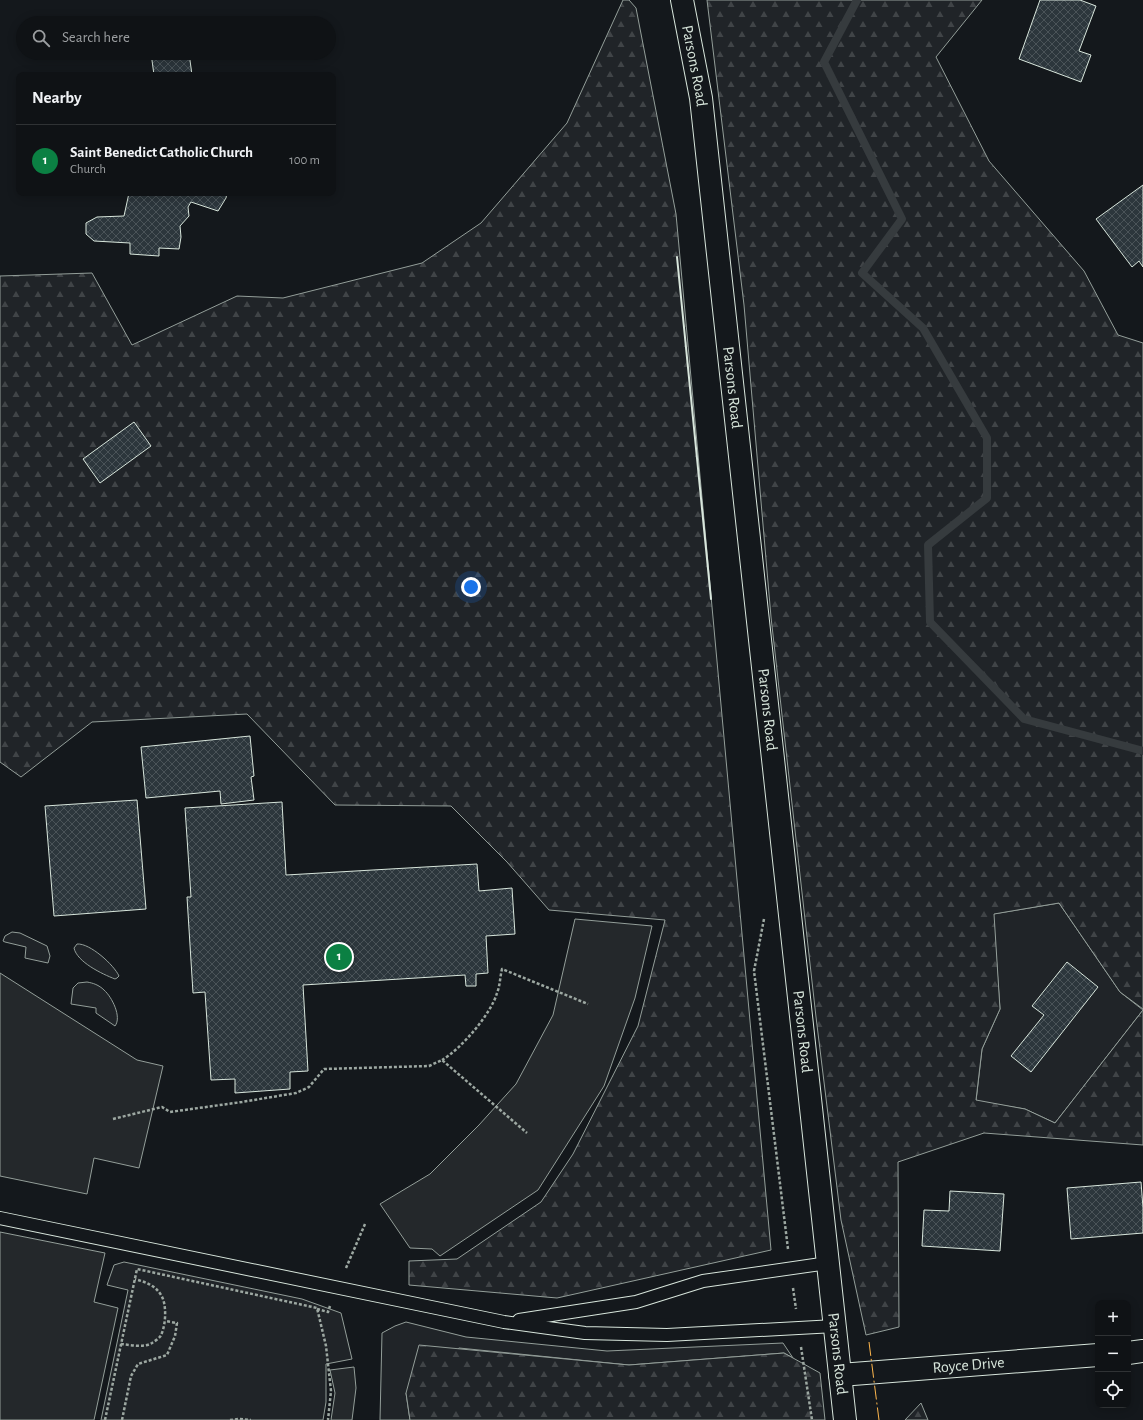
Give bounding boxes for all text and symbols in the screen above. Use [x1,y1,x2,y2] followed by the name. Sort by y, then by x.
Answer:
[16,16,336,60] search box
[679,24,710,107] street label: Parsons Road
[30,27,52,49] icon: search
[62,30,130,45] text: Search here
[32,89,82,106] text: Nearby
[70,145,253,160] text: Saint Benedict Catholic Church
[43,154,47,167] text: 1
[289,154,320,167] text: 100 m
[70,163,106,176] text: Church
[720,346,745,429] street label: Parsons Road
[461,577,481,597] your location
[755,668,780,751] street label: Parsons Road
[326,942,352,972] pin: 1
[790,990,815,1074] street label: Parsons Road
[1095,1300,1131,1408] map controls
[1095,1300,1131,1336] button: +
[825,1312,850,1396] street label: Parsons Road
[1095,1336,1131,1372] button: −
[932,1354,1005,1376] street label: Royce Drive
[1095,1372,1131,1408] button: locate

